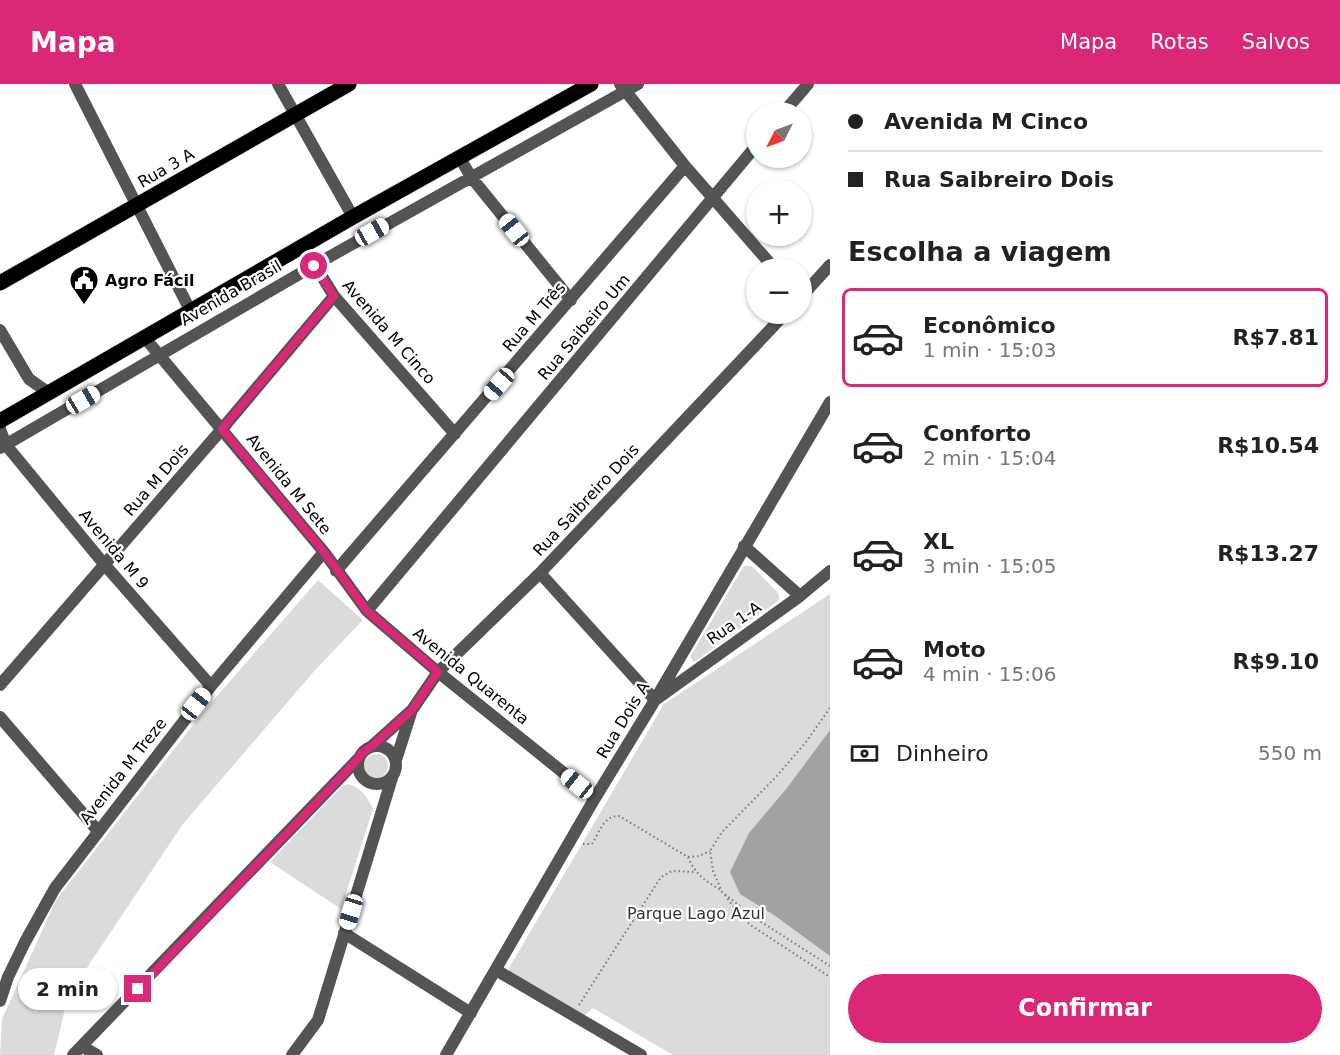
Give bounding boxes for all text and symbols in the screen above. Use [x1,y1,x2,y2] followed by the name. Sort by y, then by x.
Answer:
[30,26,116,59] text: Mapa
[1060,30,1117,54] text: Mapa
[1150,30,1209,54] text: Rotas
[1242,30,1310,54] text: Salvos
[746,102,812,168] north arrow
[746,102,812,324] map controls
[884,109,1088,134] text: Avenida M Cinco
[135,144,197,192] street label: Rua 3 A
[884,167,1114,192] text: Rua Saibreiro Dois
[746,180,812,246] button: +
[496,210,532,250] car
[352,215,392,249] car
[848,236,1112,267] text: Escolha a viagem
[300,252,327,279] route start
[177,256,285,330] street label: Avenida Brasil
[746,258,812,324] button: −
[68,264,100,306] public building icon: Agro Fácil
[534,270,634,384] street label: Rua Saibeiro Um
[105,271,195,290] place label: Agro Fácil
[338,276,440,388] street label: Avenida M Cinco
[499,278,569,356] street label: Rua M Três
[851,311,905,365] icon: car
[923,313,1056,338] text: Econômico
[1232,325,1319,350] text: R$7.81
[923,338,1057,362] text: 1 min · 15:03
[480,365,518,403] car
[63,383,103,417] car
[851,419,905,473] icon: car
[923,421,1031,446] text: Conforto
[243,430,335,538] street label: Avenida M Sete
[1217,433,1319,458] text: R$10.54
[120,440,192,520] street label: Rua M Dois
[529,440,643,560] street label: Rua Saibreiro Dois
[923,446,1057,470] text: 2 min · 15:04
[75,505,153,593] street label: Avenida M 9
[851,527,905,581] icon: car
[923,529,954,554] text: XL
[1217,541,1319,566] text: R$13.27
[923,554,1057,578] text: 3 min · 15:05
[703,597,765,649] street label: Rua 1-A
[409,623,533,729] street label: Avenida Quarenta
[851,635,905,689] icon: car
[923,637,986,662] text: Moto
[1232,649,1319,674] text: R$9.10
[923,662,1057,686] text: 4 min · 15:06
[593,678,653,762] street label: Rua Dois A
[178,684,214,724] car
[76,714,170,828] street label: Avenida M Treze
[848,737,881,770] icon: cash
[896,741,989,766] text: Dinheiro
[1258,741,1322,765] text: 550 m
[557,766,597,802] car
[337,892,365,932] car
[627,904,765,923] park label: Parque Lago Azul
[18,968,117,1010] callout: 2 min
[848,974,1322,1043] button: Confirmar
[124,975,151,1002] route end
[36,977,99,1001] text: 2 min

